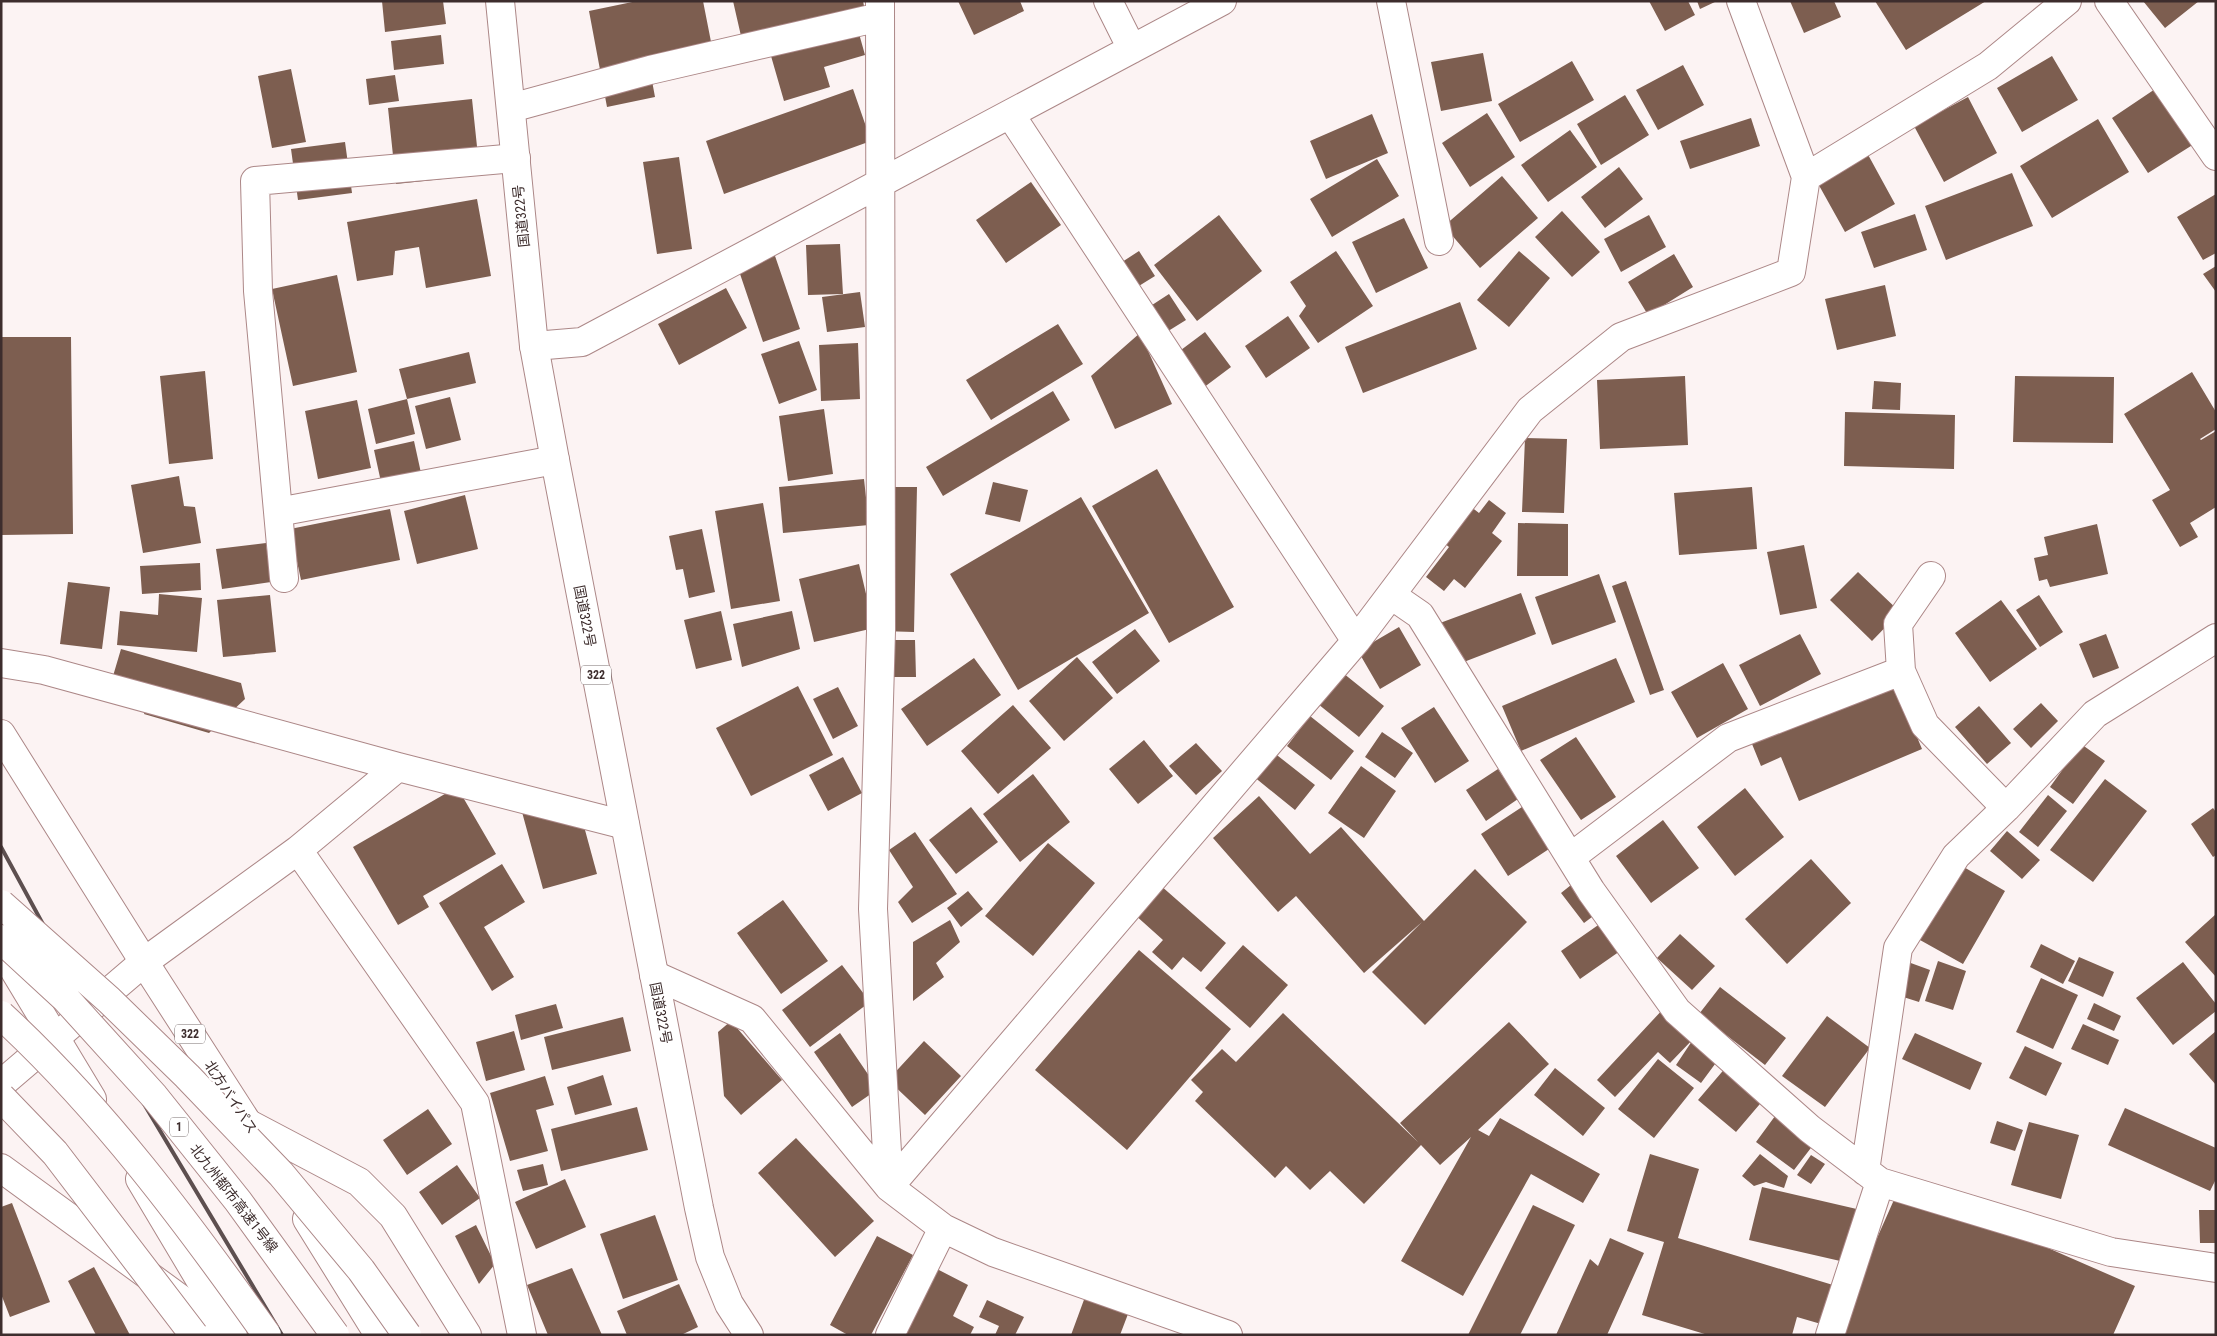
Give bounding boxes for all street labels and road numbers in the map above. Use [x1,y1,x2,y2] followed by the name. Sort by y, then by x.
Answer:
[510,184,532,248] street label: 国道322号
[571,584,599,648] street label: 国道322号
[581,666,611,684] road number: 322
[647,981,675,1045] street label: 国道322号
[175,1024,205,1044] road number: 322
[201,1058,261,1136] street label: 北方バイパス
[170,1118,188,1136] road number: 1
[187,1141,281,1255] street label: 北九州都市高速1号線

